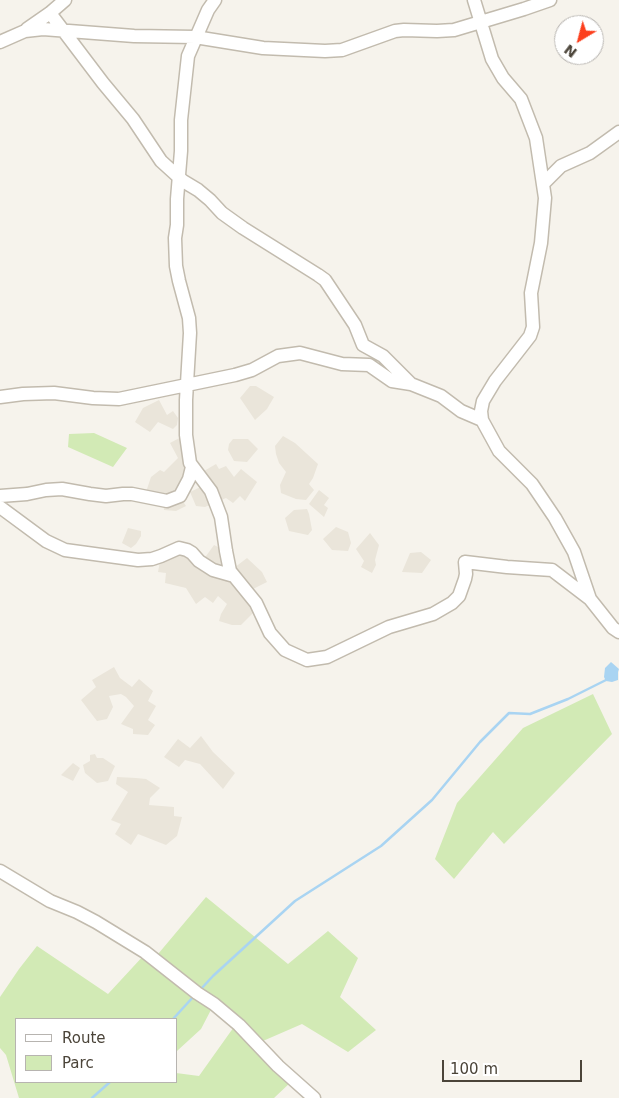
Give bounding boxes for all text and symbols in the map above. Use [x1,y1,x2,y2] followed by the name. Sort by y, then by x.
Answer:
[554,15,604,65] north arrow
[561,41,580,61] text: N
[15,1018,178,1083] legend
[62,1029,106,1047] text: Route
[444,1050,584,1082] scale bar
[62,1054,94,1072] text: Parc
[450,1060,498,1078] text: 100 m

